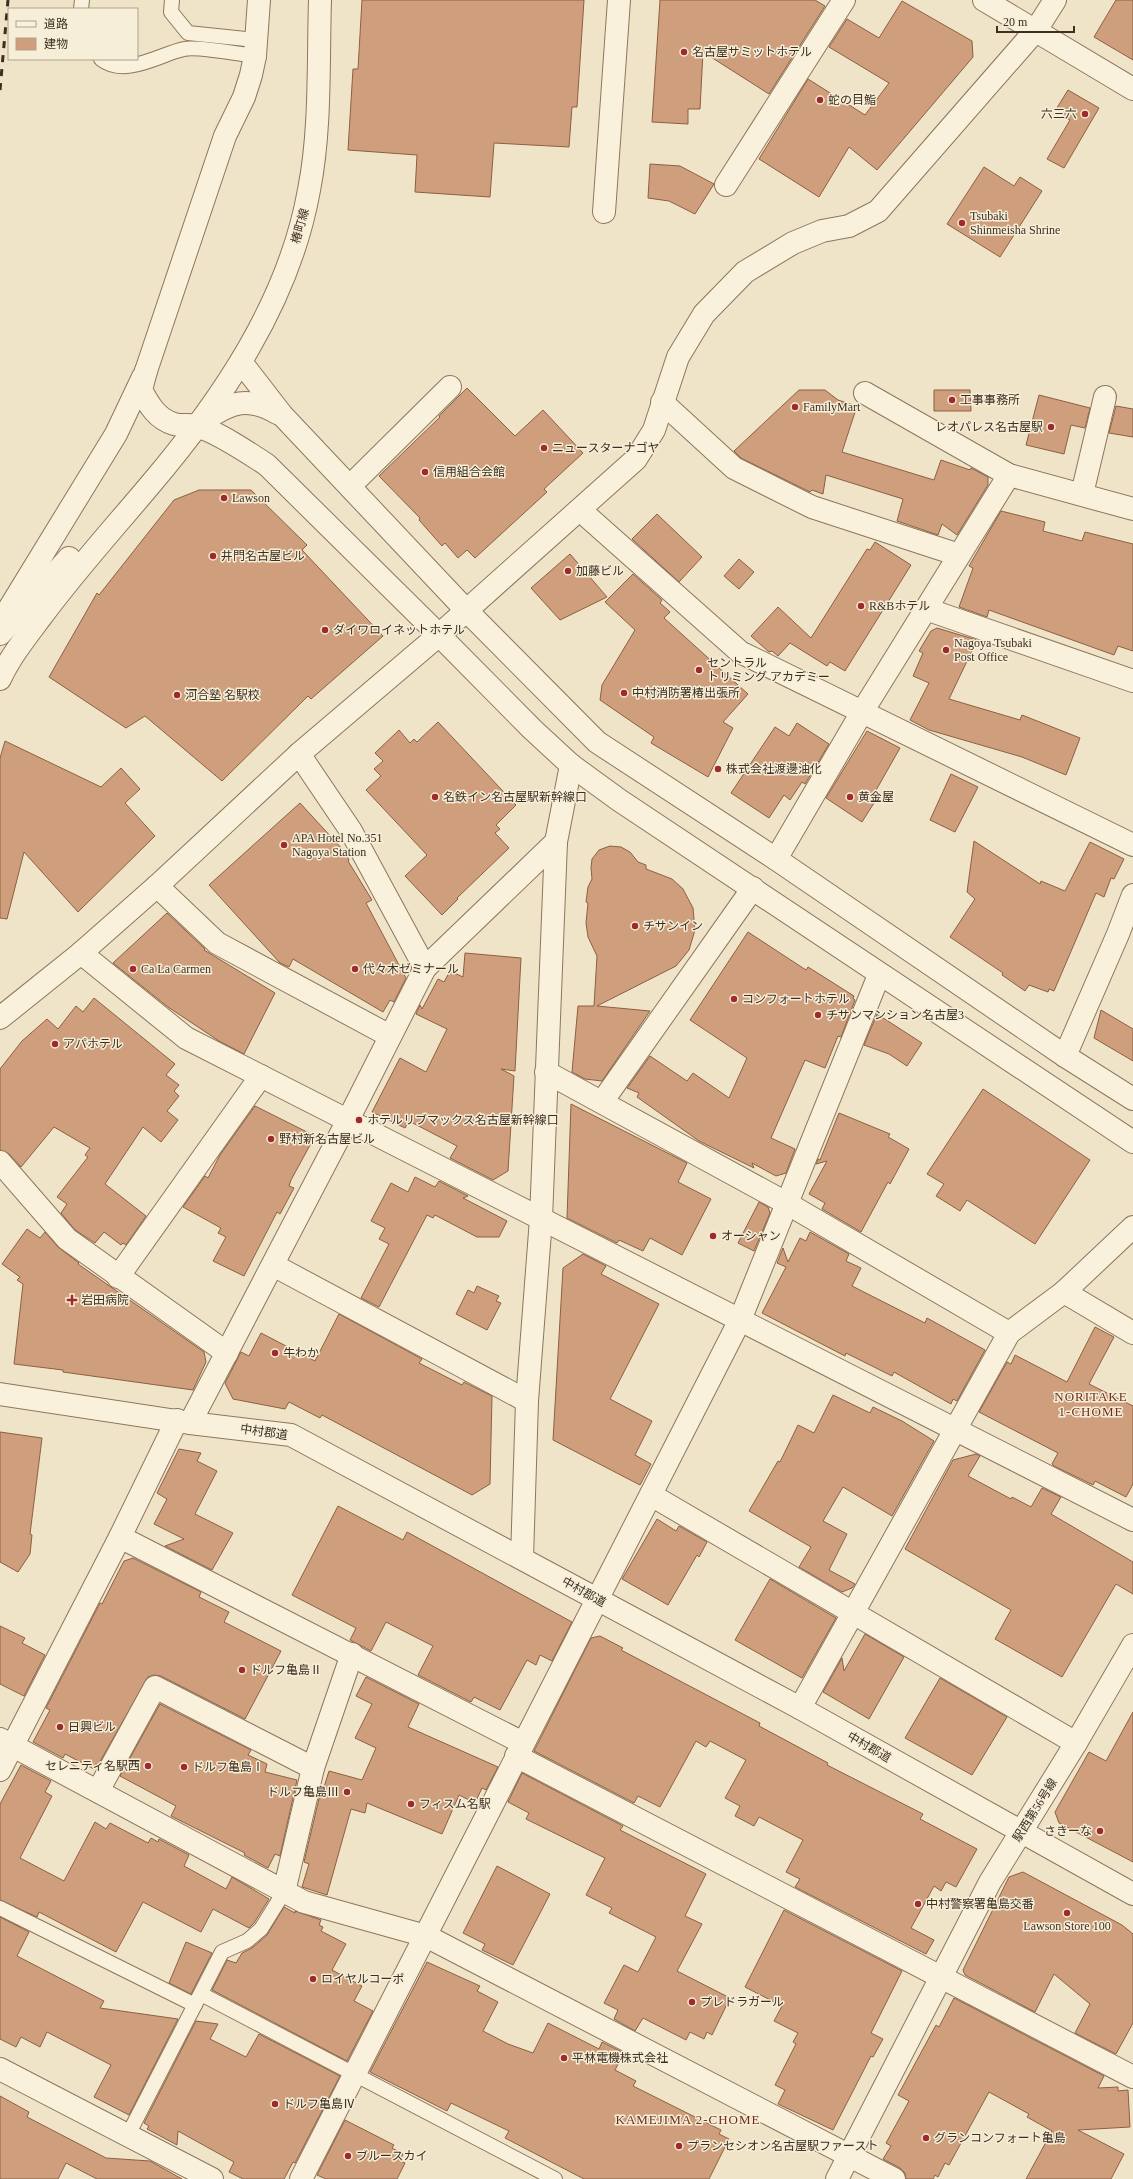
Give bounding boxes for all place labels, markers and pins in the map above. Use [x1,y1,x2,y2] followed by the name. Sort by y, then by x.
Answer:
[692,45,812,59] place label: 名古屋サミットホテル
[679,47,689,57] marker: 名古屋サミットホテル
[828,93,876,107] place label: 蛇の目鮨
[815,95,825,105] marker: 蛇の目鮨
[1041,107,1077,121] place label: 六三六
[1080,109,1090,119] marker: 六三六
[970,209,1060,237] place label: Tsubaki Shinmeisha Shrine
[957,218,967,228] marker: Tsubaki Shinmeisha Shrine
[960,393,1020,407] place label: 工事事務所
[947,395,957,405] marker: 工事事務所
[803,400,861,414] place label: FamilyMart
[790,402,800,412] marker: FamilyMart
[935,420,1043,434] place label: レオパレス名古屋駅
[1046,422,1056,432] marker: レオパレス名古屋駅
[552,441,659,455] place label: ニュースターナゴヤ
[539,443,549,453] marker: ニュースターナゴヤ
[433,465,505,479] place label: 信用組合会館
[420,467,430,477] marker: 信用組合会館
[232,491,270,505] place label: Lawson
[219,493,229,503] marker: Lawson
[221,549,305,563] place label: 井門名古屋ビル
[208,551,218,561] marker: 井門名古屋ビル
[576,564,624,578] place label: 加藤ビル
[563,566,573,576] marker: 加藤ビル
[869,599,930,613] place label: R&Bホテル
[856,601,866,611] marker: R&Bホテル
[333,623,465,637] place label: ダイワロイネットホテル
[320,625,330,635] marker: ダイワロイネットホテル
[954,636,1033,664] place label: Nagoya Tsubaki Post Office
[941,645,951,655] marker: Nagoya Tsubaki Post Office
[707,656,830,684] place label: セントラル トリミング アカデミー
[694,665,704,675] marker: セントラル トリミング アカデミー
[632,686,740,700] place label: 中村消防署椿出張所
[185,688,260,702] place label: 河合塾 名駅校
[619,688,629,698] marker: 中村消防署椿出張所
[172,690,182,700] marker: 河合塾 名駅校
[726,762,822,776] place label: 株式会社渡邊油化
[713,764,723,774] marker: 株式会社渡邊油化
[443,790,587,804] place label: 名鉄イン名古屋駅新幹線口
[858,790,894,804] place label: 黄金屋
[430,792,440,802] marker: 名鉄イン名古屋駅新幹線口
[845,792,855,802] marker: 黄金屋
[292,831,383,859] place label: APA Hotel No.351 Nagoya Station
[279,840,289,850] marker: APA Hotel No.351 Nagoya Station
[643,919,703,933] place label: チサンイン
[630,921,640,931] marker: チサンイン
[141,962,211,976] place label: Ca La Carmen
[363,962,459,976] place label: 代々木ゼミナール
[128,964,138,974] marker: Ca La Carmen
[350,964,360,974] marker: 代々木ゼミナール
[742,992,850,1006] place label: コンフォートホテル
[729,994,739,1004] marker: コンフォートホテル
[826,1008,964,1022] place label: チサンマンション名古屋3
[813,1010,823,1020] marker: チサンマンション名古屋3
[63,1037,123,1051] place label: アパホテル
[50,1039,60,1049] marker: アパホテル
[367,1113,559,1127] place label: ホテルリブマックス名古屋新幹線口
[354,1115,364,1125] marker: ホテルリブマックス名古屋新幹線口
[279,1132,375,1146] place label: 野村新名古屋ビル
[266,1134,276,1144] marker: 野村新名古屋ビル
[721,1229,781,1243] place label: オーシャン
[708,1231,718,1241] marker: オーシャン
[81,1293,129,1307] place label: 岩田病院
[66,1294,78,1306] marker: 岩田病院
[283,1346,319,1360] place label: 牛わか
[270,1348,280,1358] marker: 牛わか
[250,1663,322,1677] place label: ドルフ亀島Ⅱ
[237,1665,247,1675] marker: ドルフ亀島Ⅱ
[68,1720,116,1734] place label: 日興ビル
[55,1722,65,1732] marker: 日興ビル
[45,1759,140,1773] place label: セレニティ名駅西
[192,1760,264,1774] place label: ドルフ亀島Ⅰ
[143,1761,153,1771] marker: セレニティ名駅西
[179,1762,189,1772] marker: ドルフ亀島Ⅰ
[267,1785,339,1799] place label: ドルフ亀島Ⅲ
[342,1787,352,1797] marker: ドルフ亀島Ⅲ
[419,1797,491,1811] place label: フィスム名駅
[406,1799,416,1809] marker: フィスム名駅
[1044,1824,1092,1838] place label: さきーな
[1095,1826,1105,1836] marker: さきーな
[926,1897,1034,1911] place label: 中村警察署亀島交番
[913,1899,923,1909] marker: 中村警察署亀島交番
[1062,1908,1072,1918] marker: Lawson Store 100
[1023,1919,1111,1933] place label: Lawson Store 100
[321,1972,404,1986] place label: ロイヤルコーポ
[308,1974,318,1984] marker: ロイヤルコーポ
[700,1995,784,2009] place label: プレドラガール
[687,1997,697,2007] marker: プレドラガール
[572,2051,668,2065] place label: 平林電機株式会社
[559,2053,569,2063] marker: 平林電機株式会社
[283,2097,355,2111] place label: ドルフ亀島Ⅳ
[270,2099,280,2109] marker: ドルフ亀島Ⅳ
[934,2131,1066,2145] place label: グランコンフォート亀島
[921,2133,931,2143] marker: グランコンフォート亀島
[687,2139,878,2153] place label: プランセシオン名古屋駅ファースト
[674,2141,684,2151] marker: プランセシオン名古屋駅ファースト
[356,2149,427,2163] place label: ブルースカイ
[343,2151,353,2161] marker: ブルースカイ

